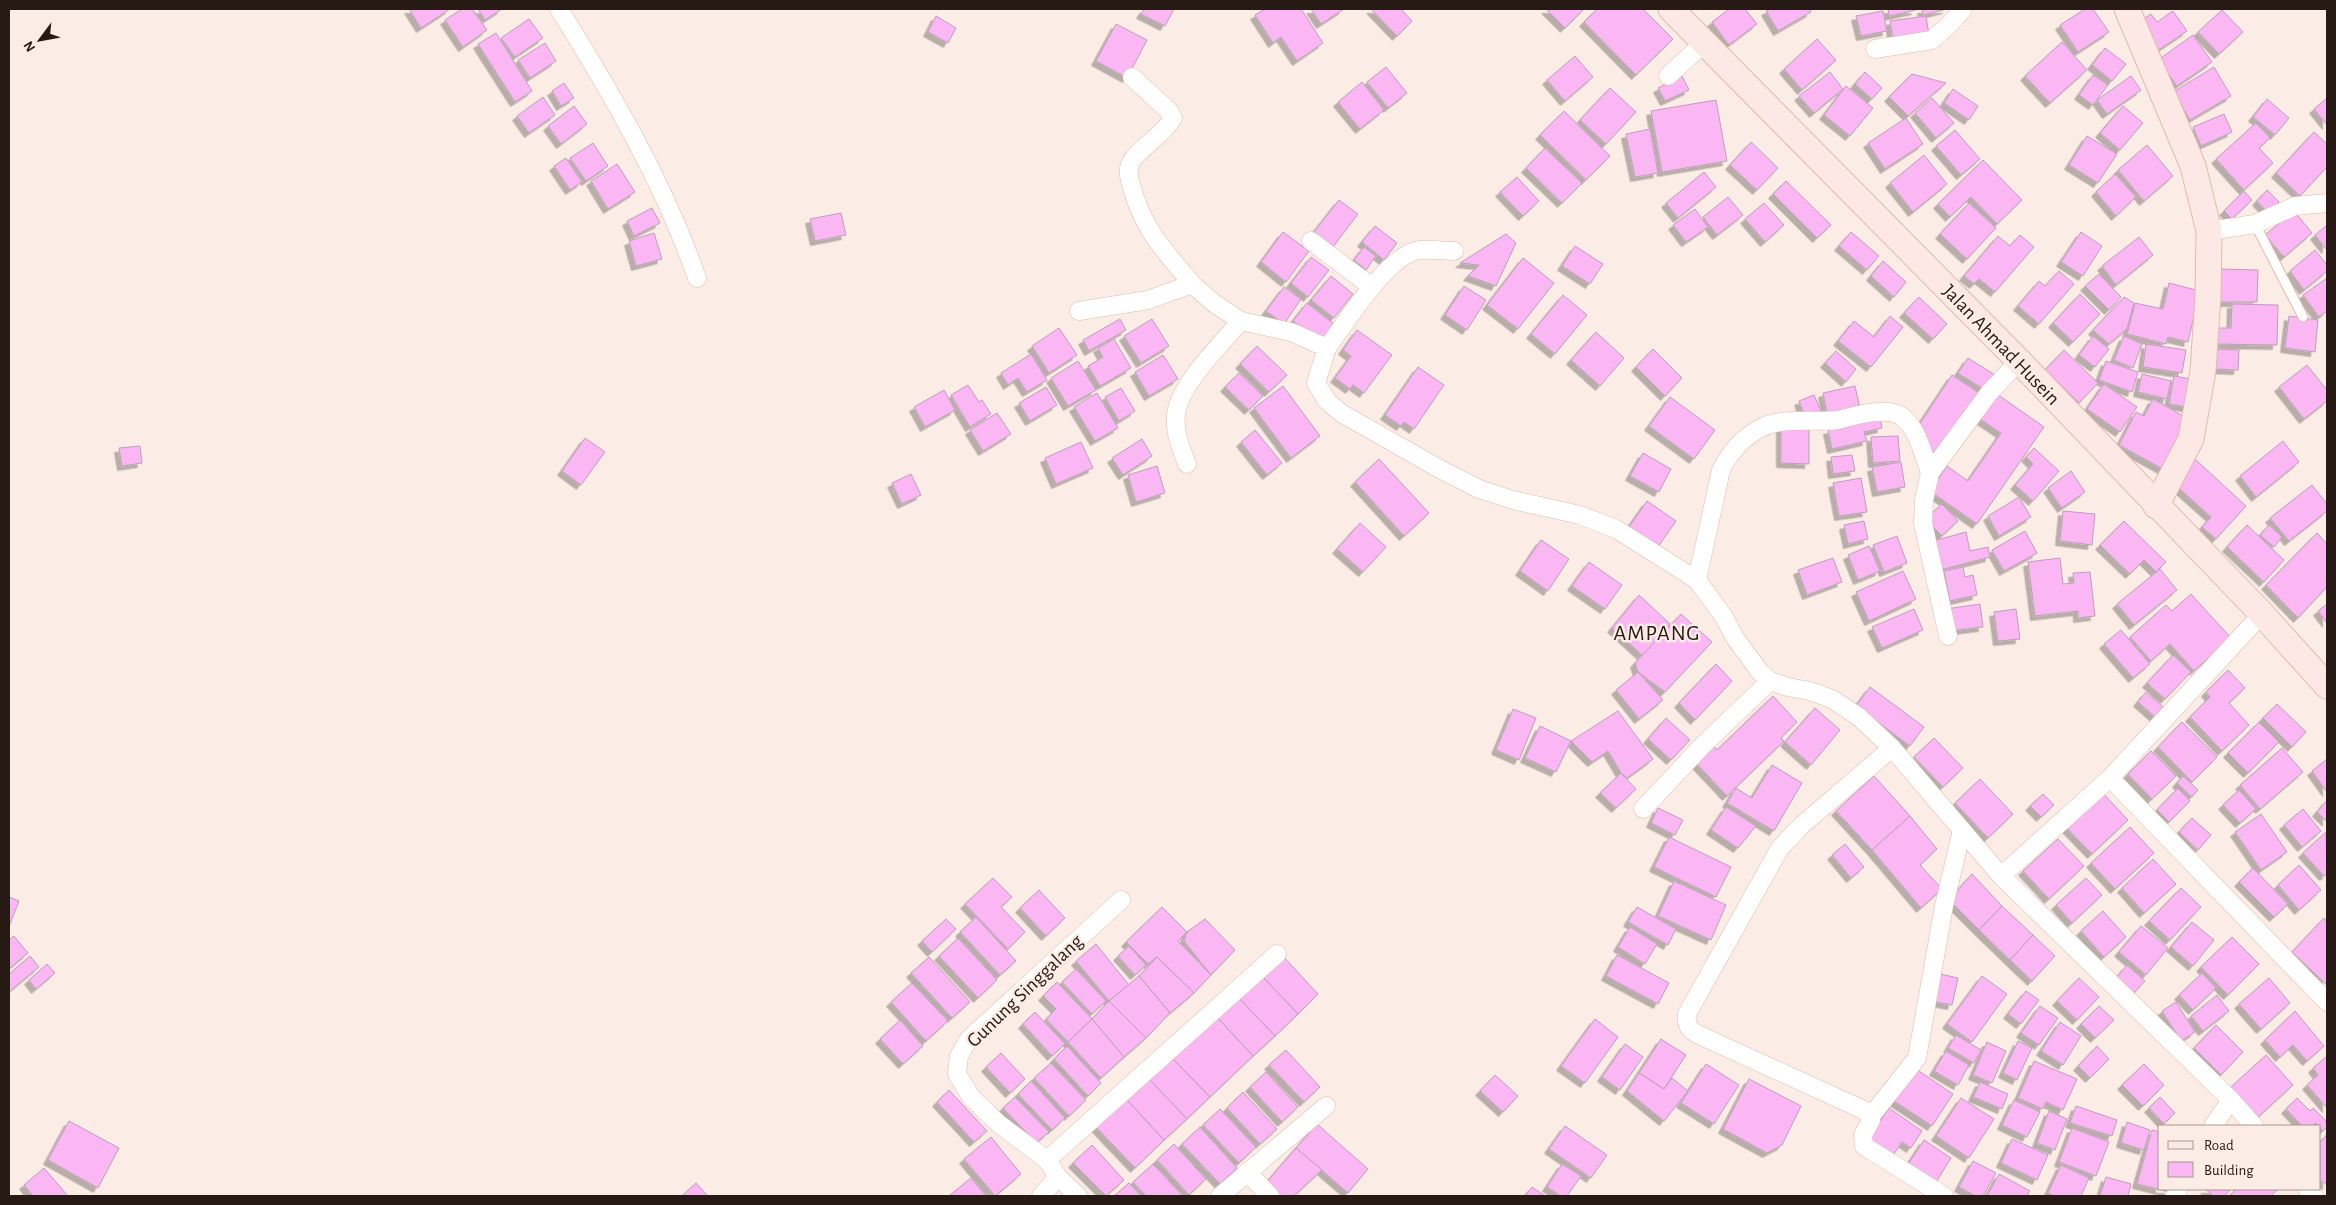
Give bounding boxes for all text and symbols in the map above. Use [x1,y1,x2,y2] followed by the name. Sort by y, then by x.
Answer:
[15,15,65,65] north arrow
[21,39,38,54] text: N
[1939,281,2063,409] street label: Jalan Ahmad Husein
[1614,622,1700,644] district label: AMPANG
[963,931,1087,1051] street label: Gunung Singgalang
[2158,1125,2321,1190] legend
[2204,1138,2234,1153] text: Road
[2204,1163,2254,1178] text: Building

